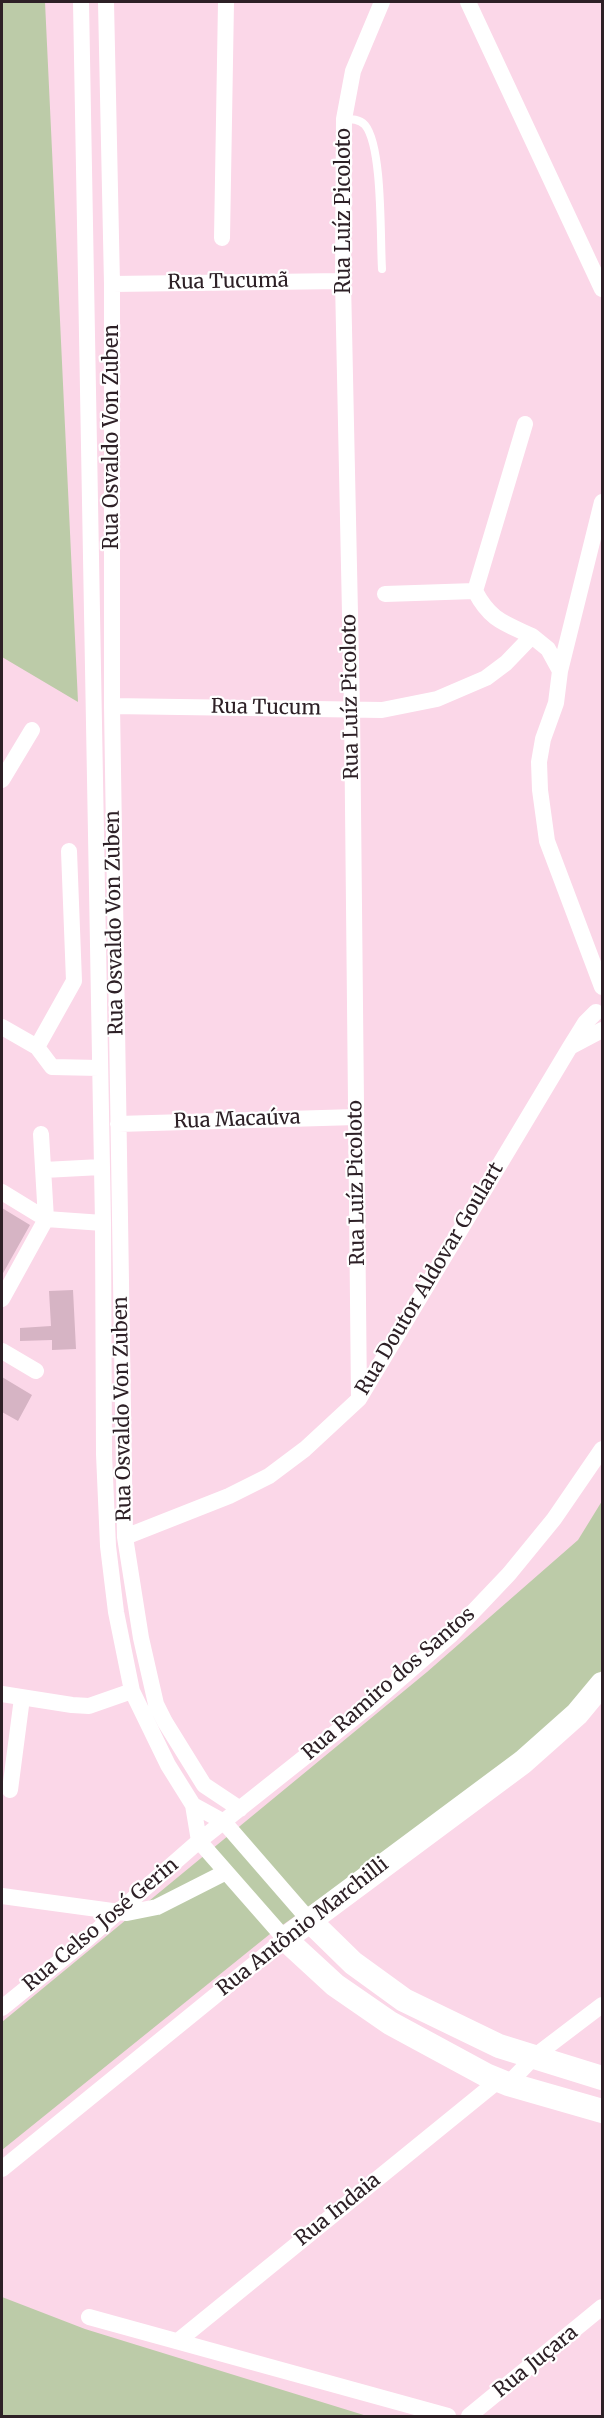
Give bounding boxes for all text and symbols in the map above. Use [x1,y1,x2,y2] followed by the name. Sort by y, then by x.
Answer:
[332,128,356,294] street label: Rua Luíz Picoloto
[167,269,289,295] street label: Rua Tucumã
[100,324,124,550] street label: Rua Osvaldo Von Zuben
[338,614,364,780] street label: Rua Luíz Picoloto
[211,695,321,721] street label: Rua Tucum
[101,810,129,1036] street label: Rua Osvaldo Von Zuben
[344,1100,370,1266] street label: Rua Luíz Picoloto
[173,1106,301,1134] street label: Rua Macaúva
[351,1159,509,1399] street label: Rua Doutor Aldovar Goulart
[109,1296,137,1522] street label: Rua Osvaldo Von Zuben
[298,1603,480,1765] street label: Rua Ramiro dos Santos
[19,1853,183,1997] street label: Rua Celso José Gerin
[212,1853,394,2001] street label: Rua Antônio Marchilli
[291,2168,385,2252] street label: Rua Indaia
[489,2321,583,2403] street label: Rua Juçara

